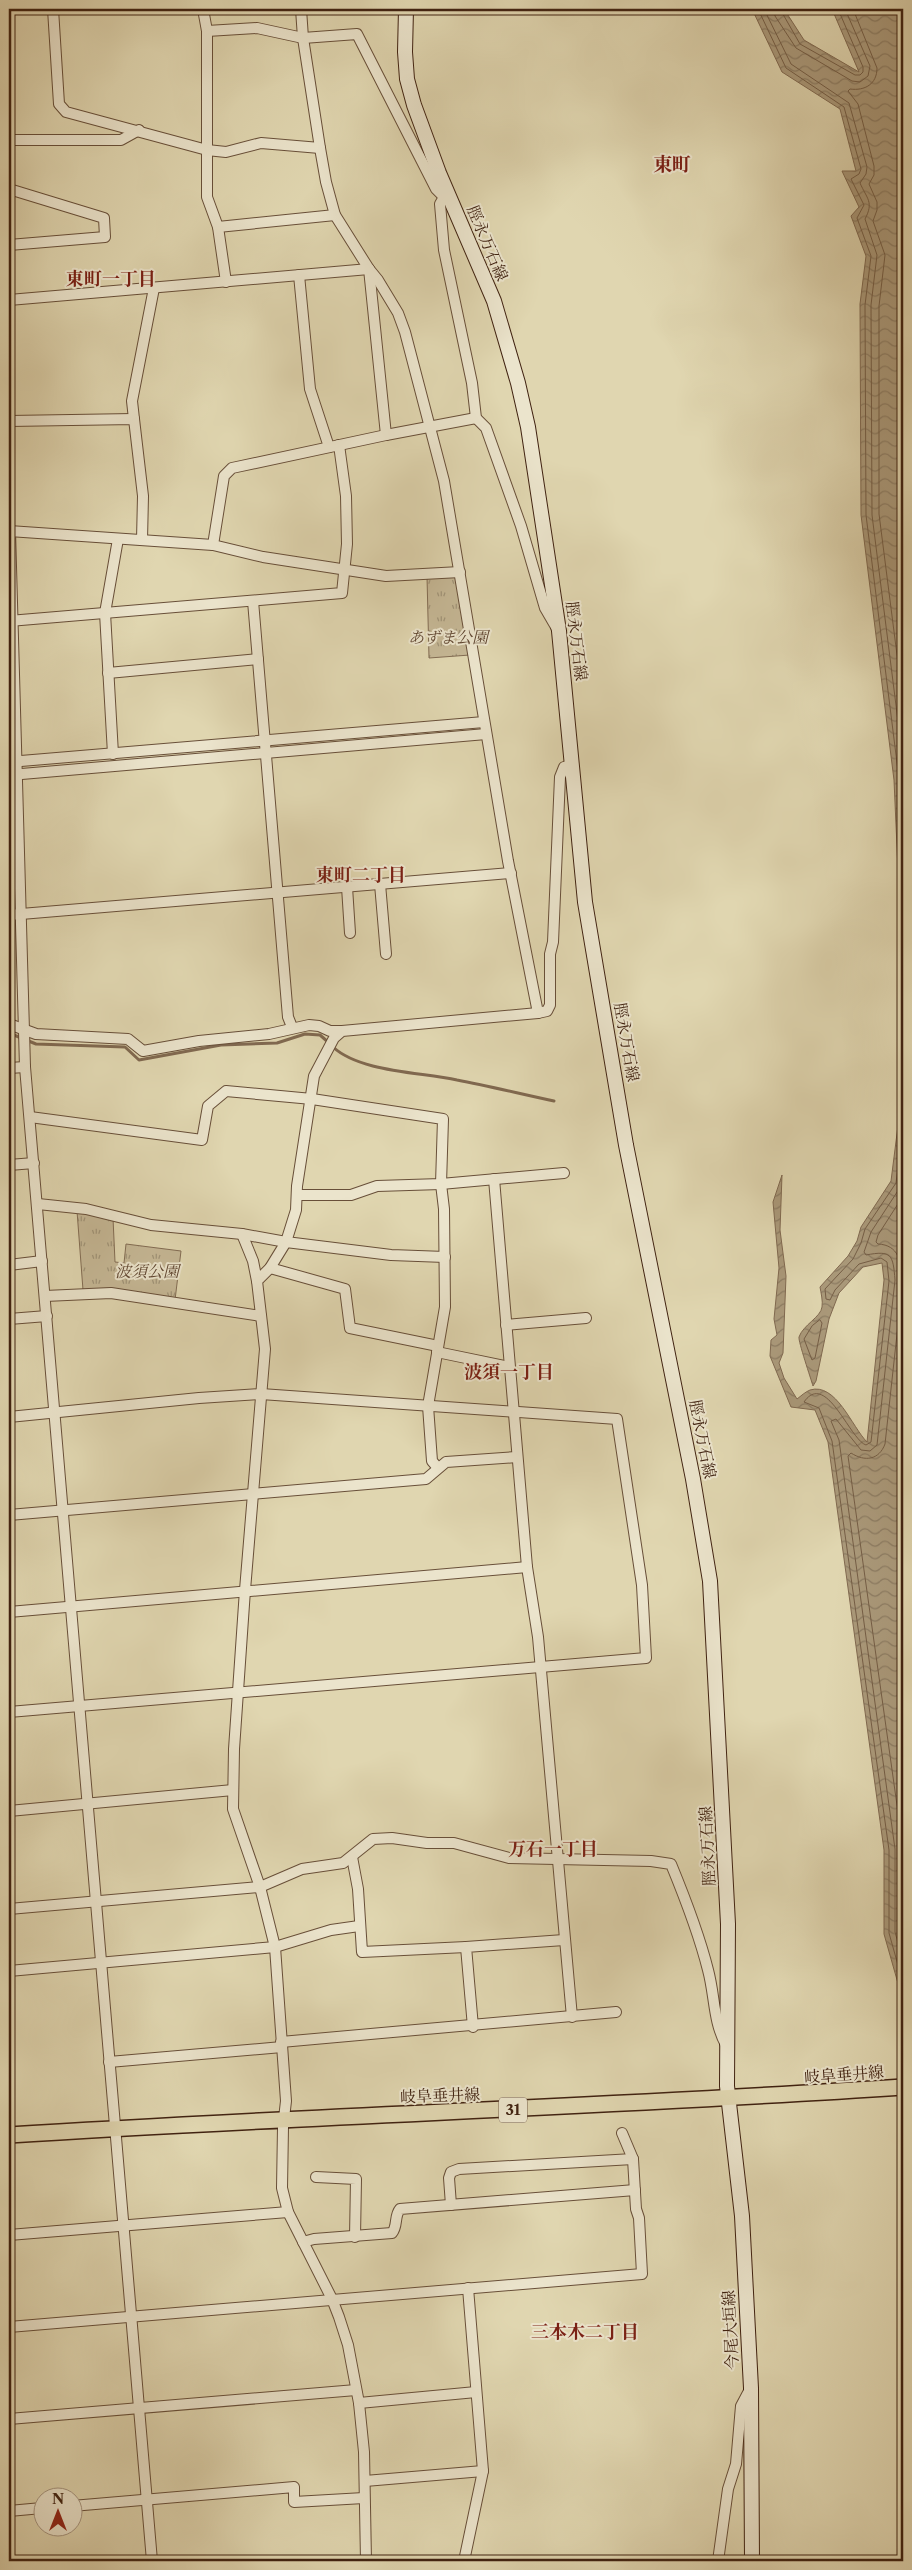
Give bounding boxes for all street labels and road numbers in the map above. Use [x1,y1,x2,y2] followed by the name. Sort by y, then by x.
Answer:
[463,202,513,284] street label: 脛永万石線
[562,600,592,682] street label: 脛永万石線
[610,1001,644,1083] street label: 脛永万石線
[686,1398,720,1480] street label: 脛永万石線
[695,1806,719,1886] street label: 脛永万石線
[803,2061,885,2087] street label: 岐阜垂井線
[400,2084,480,2106] street label: 岐阜垂井線
[499,2098,527,2122] road number: 31
[718,2290,742,2370] street label: 今尾大垣線

